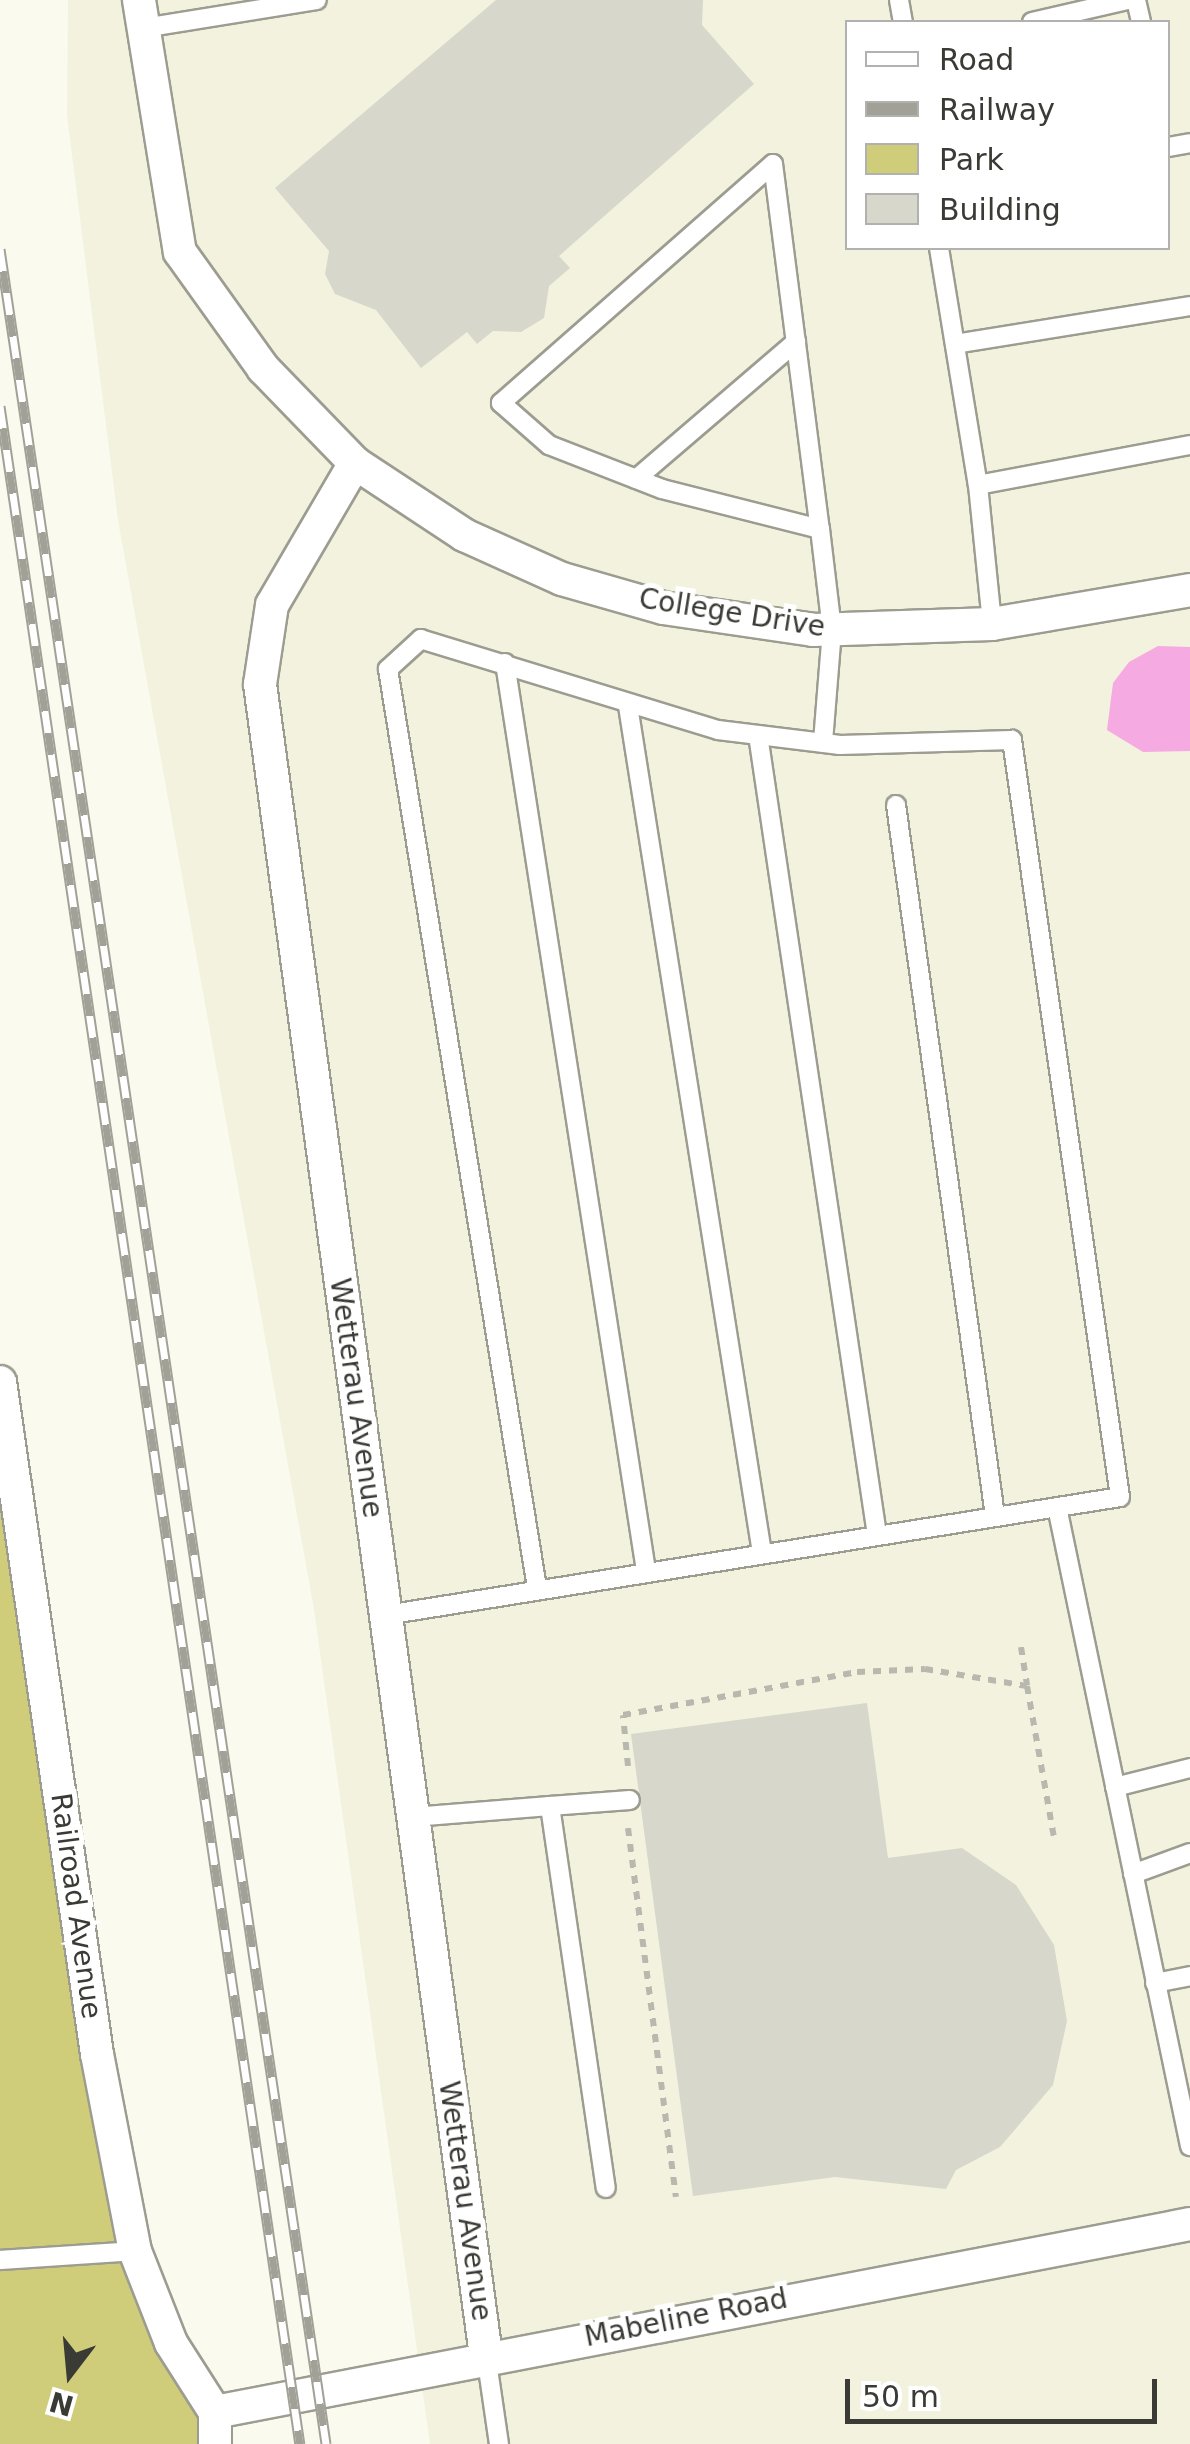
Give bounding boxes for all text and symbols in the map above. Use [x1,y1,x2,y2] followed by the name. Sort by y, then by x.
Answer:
[845,20,1170,250] legend
[939,42,1014,77] text: Road
[939,92,1055,127] text: Railway
[939,142,1004,177] text: Park
[939,192,1061,227] text: Building
[637,582,827,644] street label: College Drive
[323,1276,389,1520] street label: Wetterau Avenue
[44,1791,108,2021] street label: Railroad Avenue
[432,2079,498,2323] street label: Wetterau Avenue
[582,2282,790,2354] street label: Mabeline Road
[20,2324,120,2424] north arrow
[850,2359,1162,2421] scale bar
[862,2379,939,2414] text: 50 m
[46,2384,77,2422] text: N

